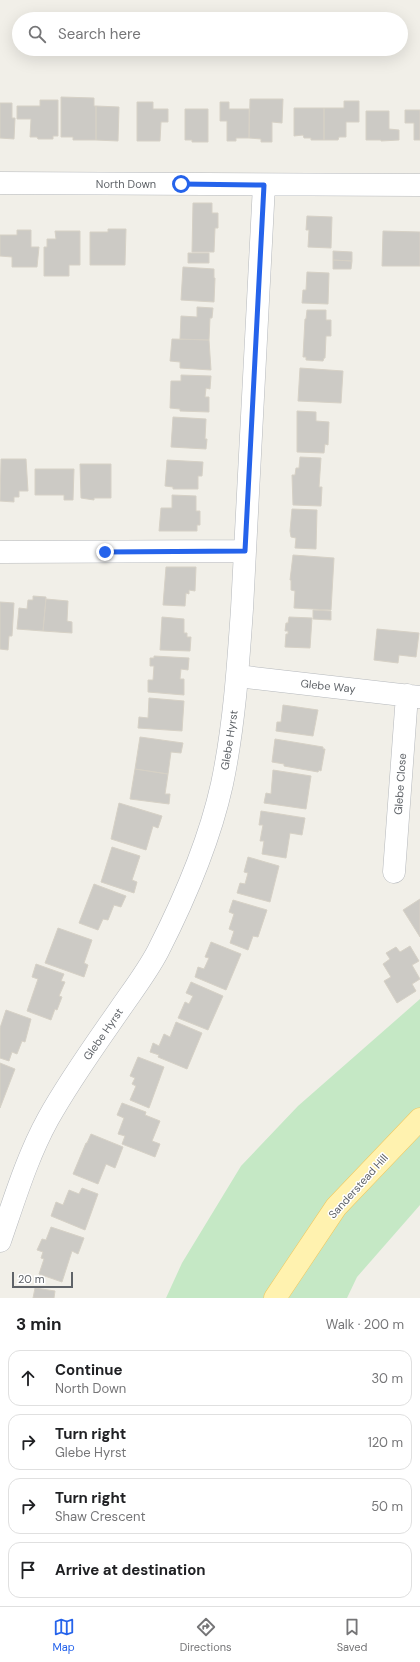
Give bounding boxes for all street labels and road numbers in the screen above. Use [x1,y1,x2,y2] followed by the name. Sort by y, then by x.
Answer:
[96,177,156,191] street label: North Down
[300,676,356,696] street label: Glebe Way
[217,709,241,771] street label: Glebe Hyrst
[391,753,409,815] street label: Glebe Close
[80,1005,126,1063] street label: Glebe Hyrst
[325,1151,391,1221] street label: Sanderstead Hill

